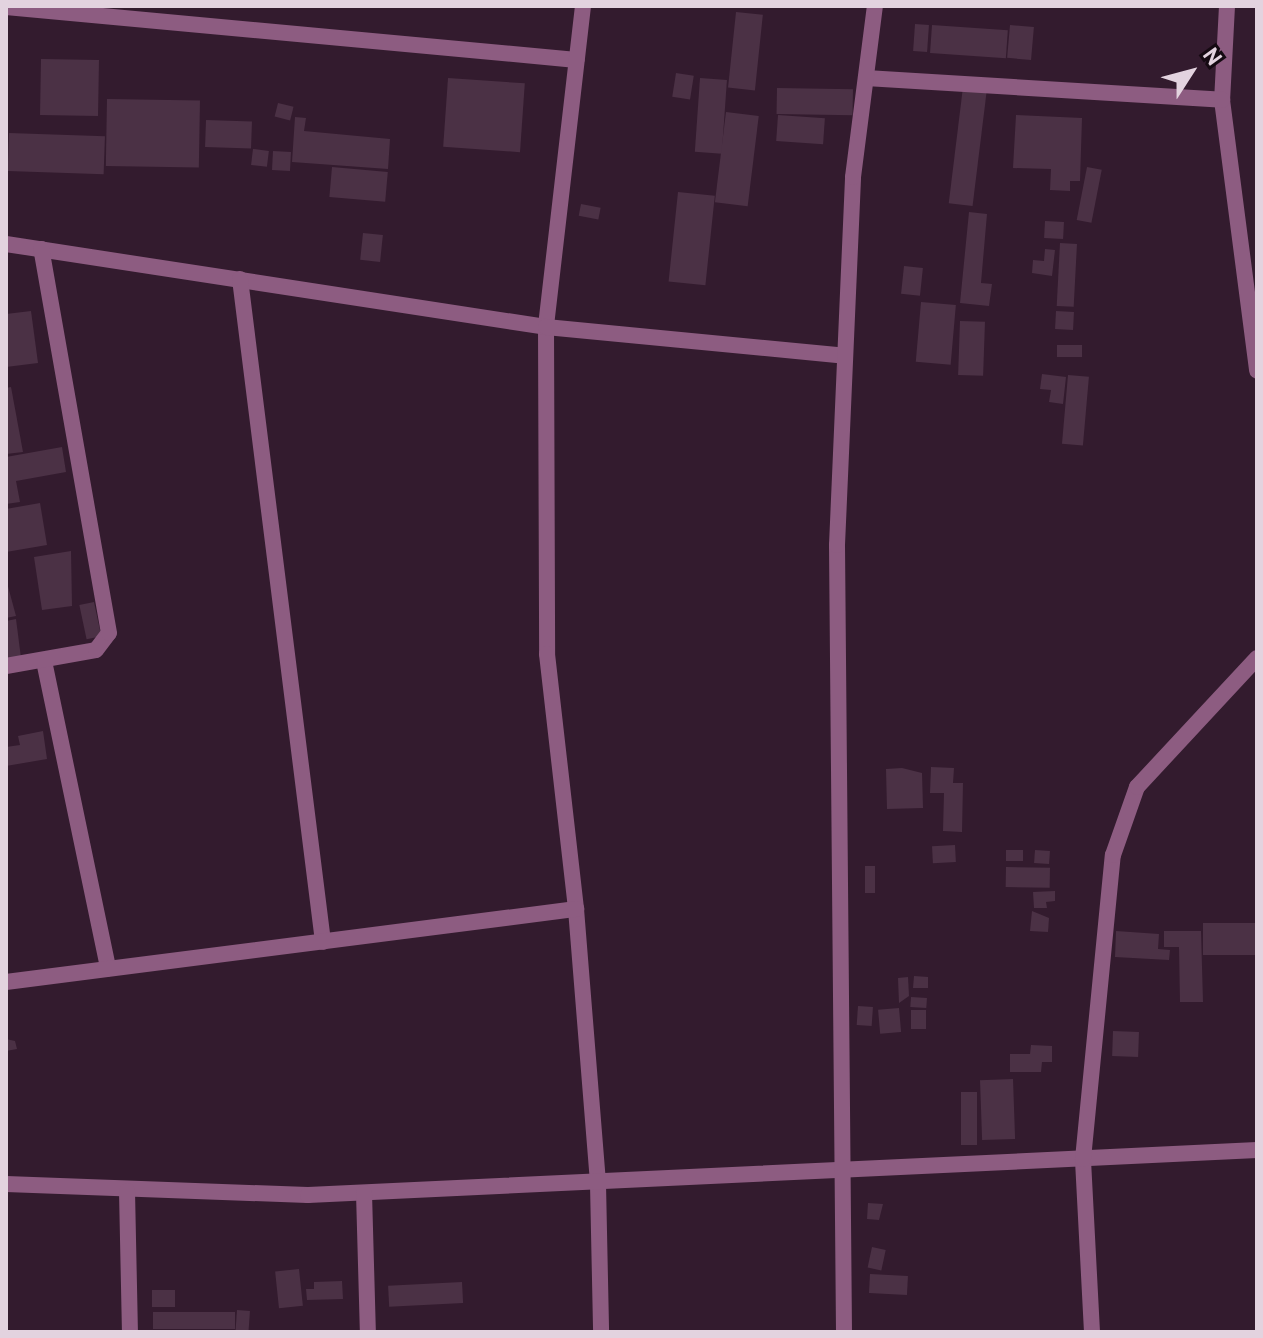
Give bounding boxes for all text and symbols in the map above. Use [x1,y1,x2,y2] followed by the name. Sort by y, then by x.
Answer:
[1151,32,1231,112] north arrow
[1195,43,1226,72] text: N

